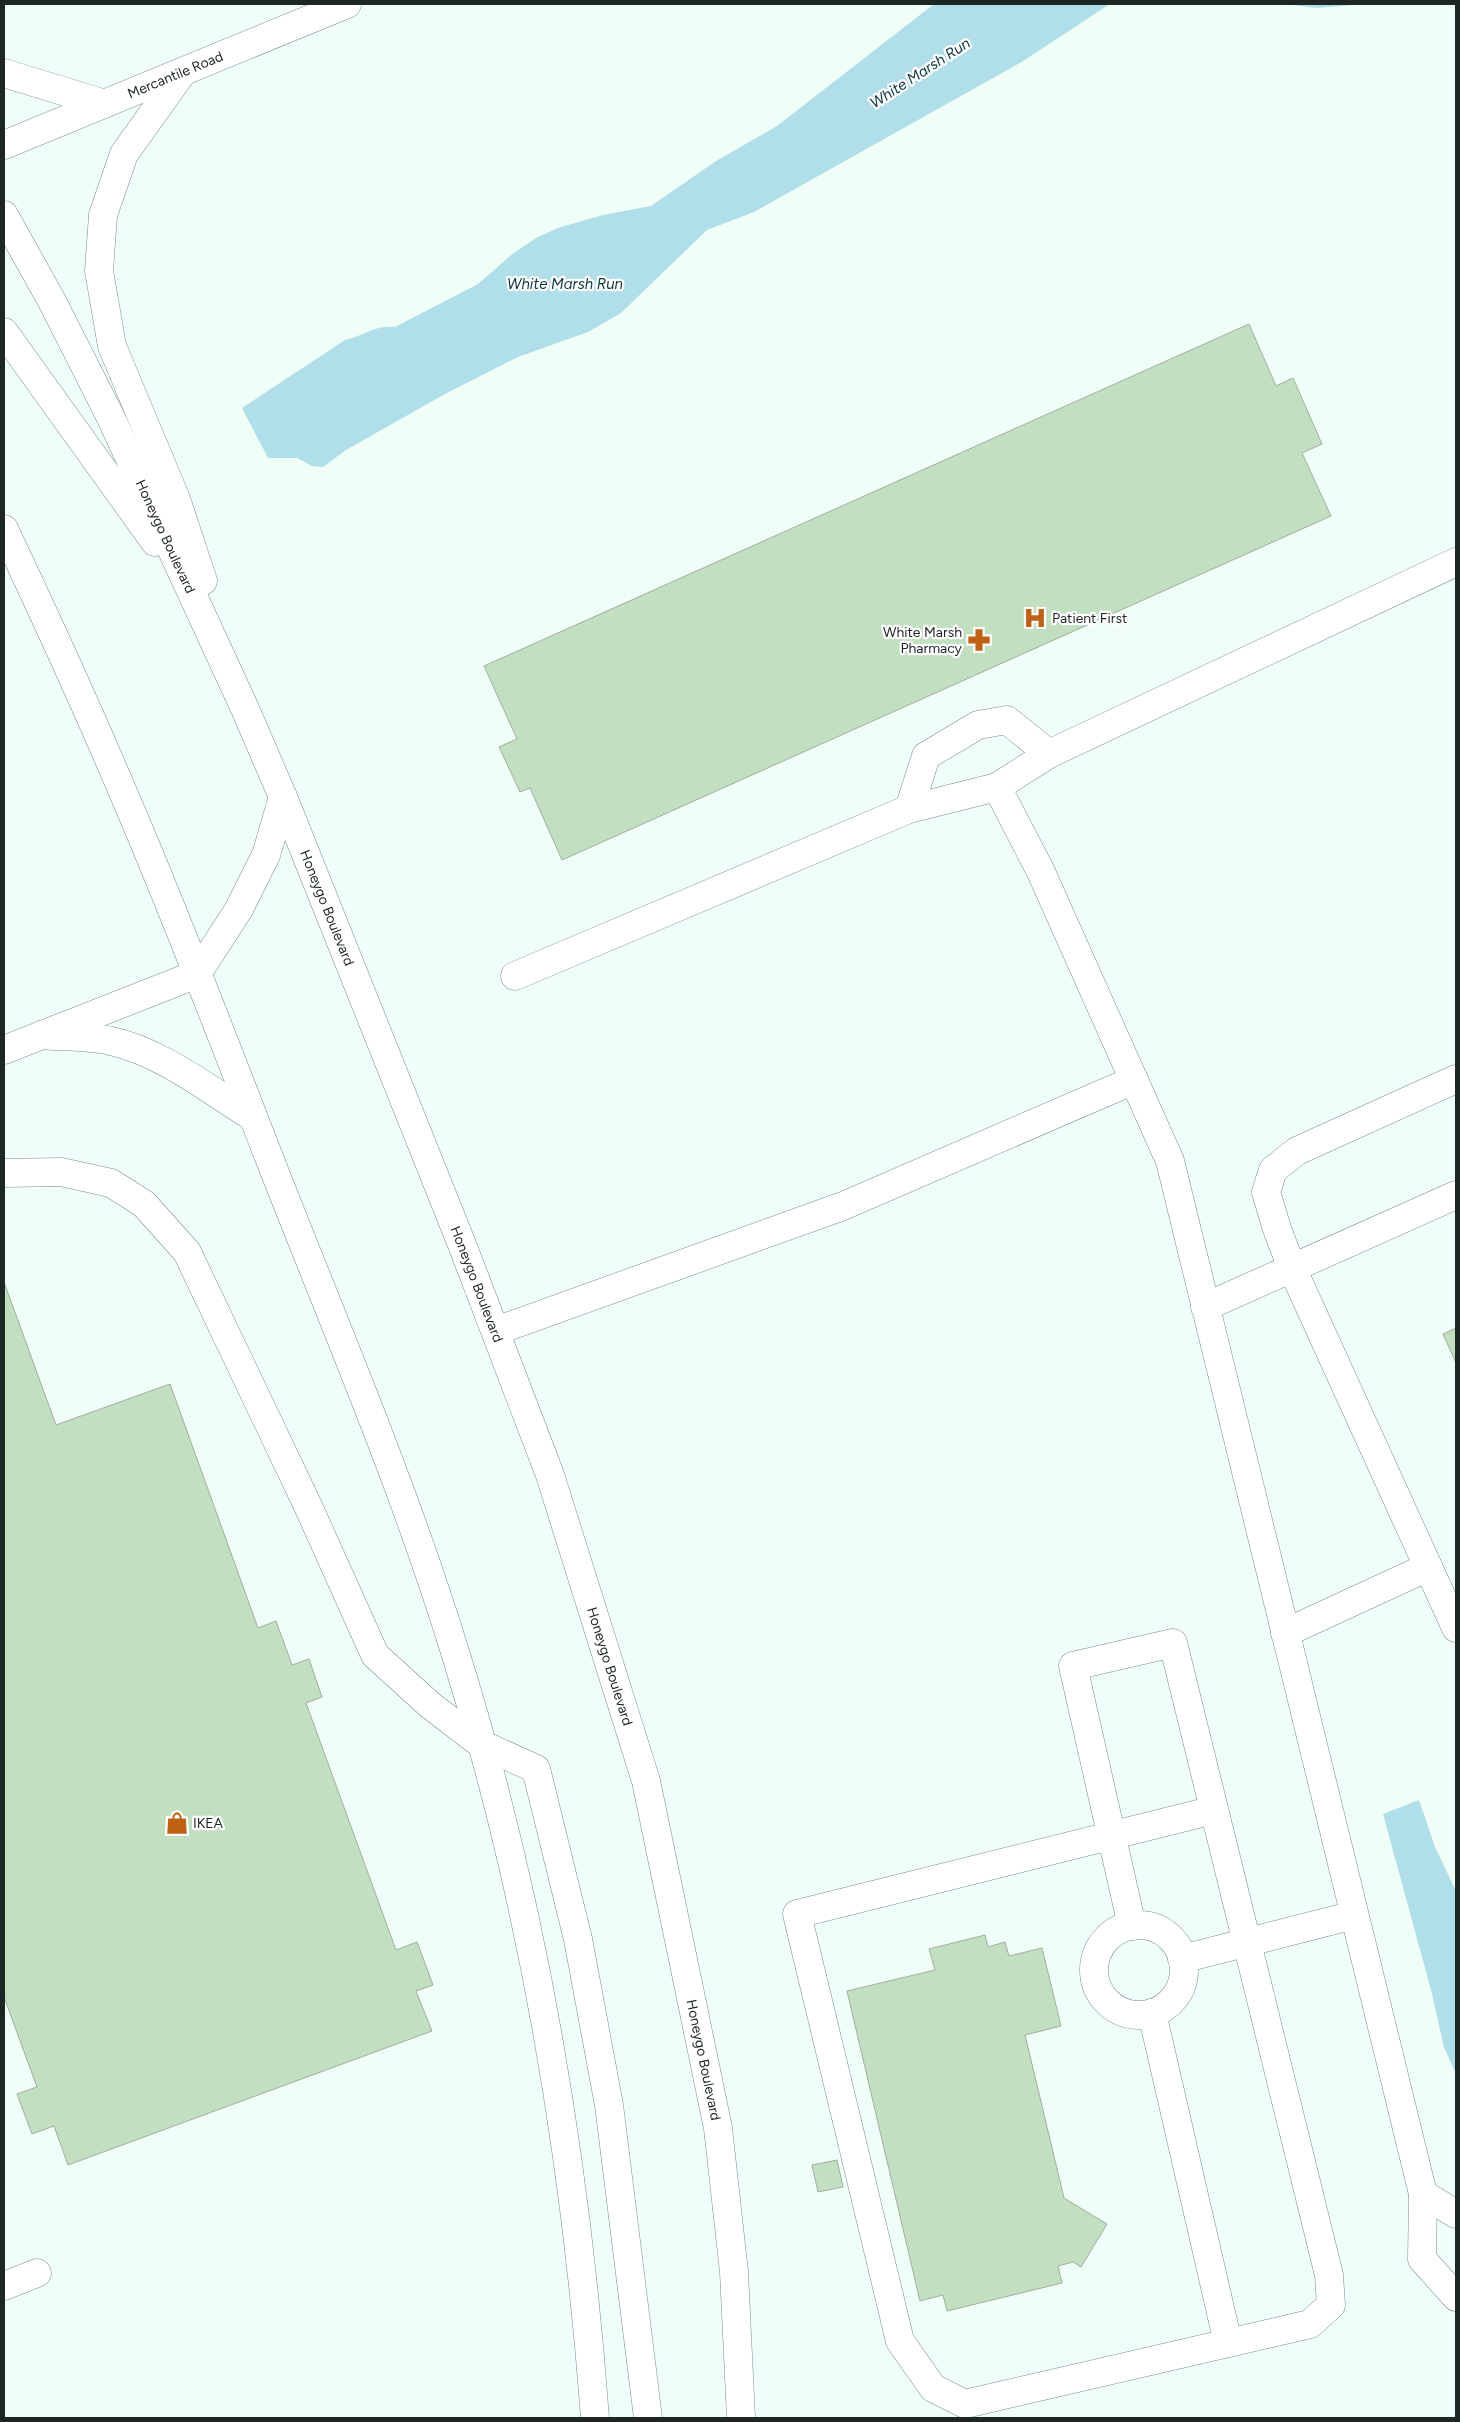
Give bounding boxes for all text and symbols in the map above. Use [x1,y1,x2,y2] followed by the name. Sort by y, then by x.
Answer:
[867,34,973,112] water label: White Marsh Run
[125,47,225,102] street label: Mercantile Road
[507,275,623,293] water label: White Marsh Run
[132,477,199,596] street label: Honeygo Boulevard
[1022,605,1048,631] hospital icon: Patient First
[1052,610,1127,627] place label: Patient First
[883,624,963,657] place label: White Marsh Pharmacy
[966,627,992,653] pharmacy icon: White Marsh Pharmacy
[297,847,358,968] street label: Honeygo Boulevard
[447,1223,507,1345] street label: Honeygo Boulevard
[583,1605,637,1728] street label: Honeygo Boulevard
[164,1810,190,1836] shop icon: IKEA
[193,1815,224,1832] place label: IKEA
[683,1998,725,2122] street label: Honeygo Boulevard

